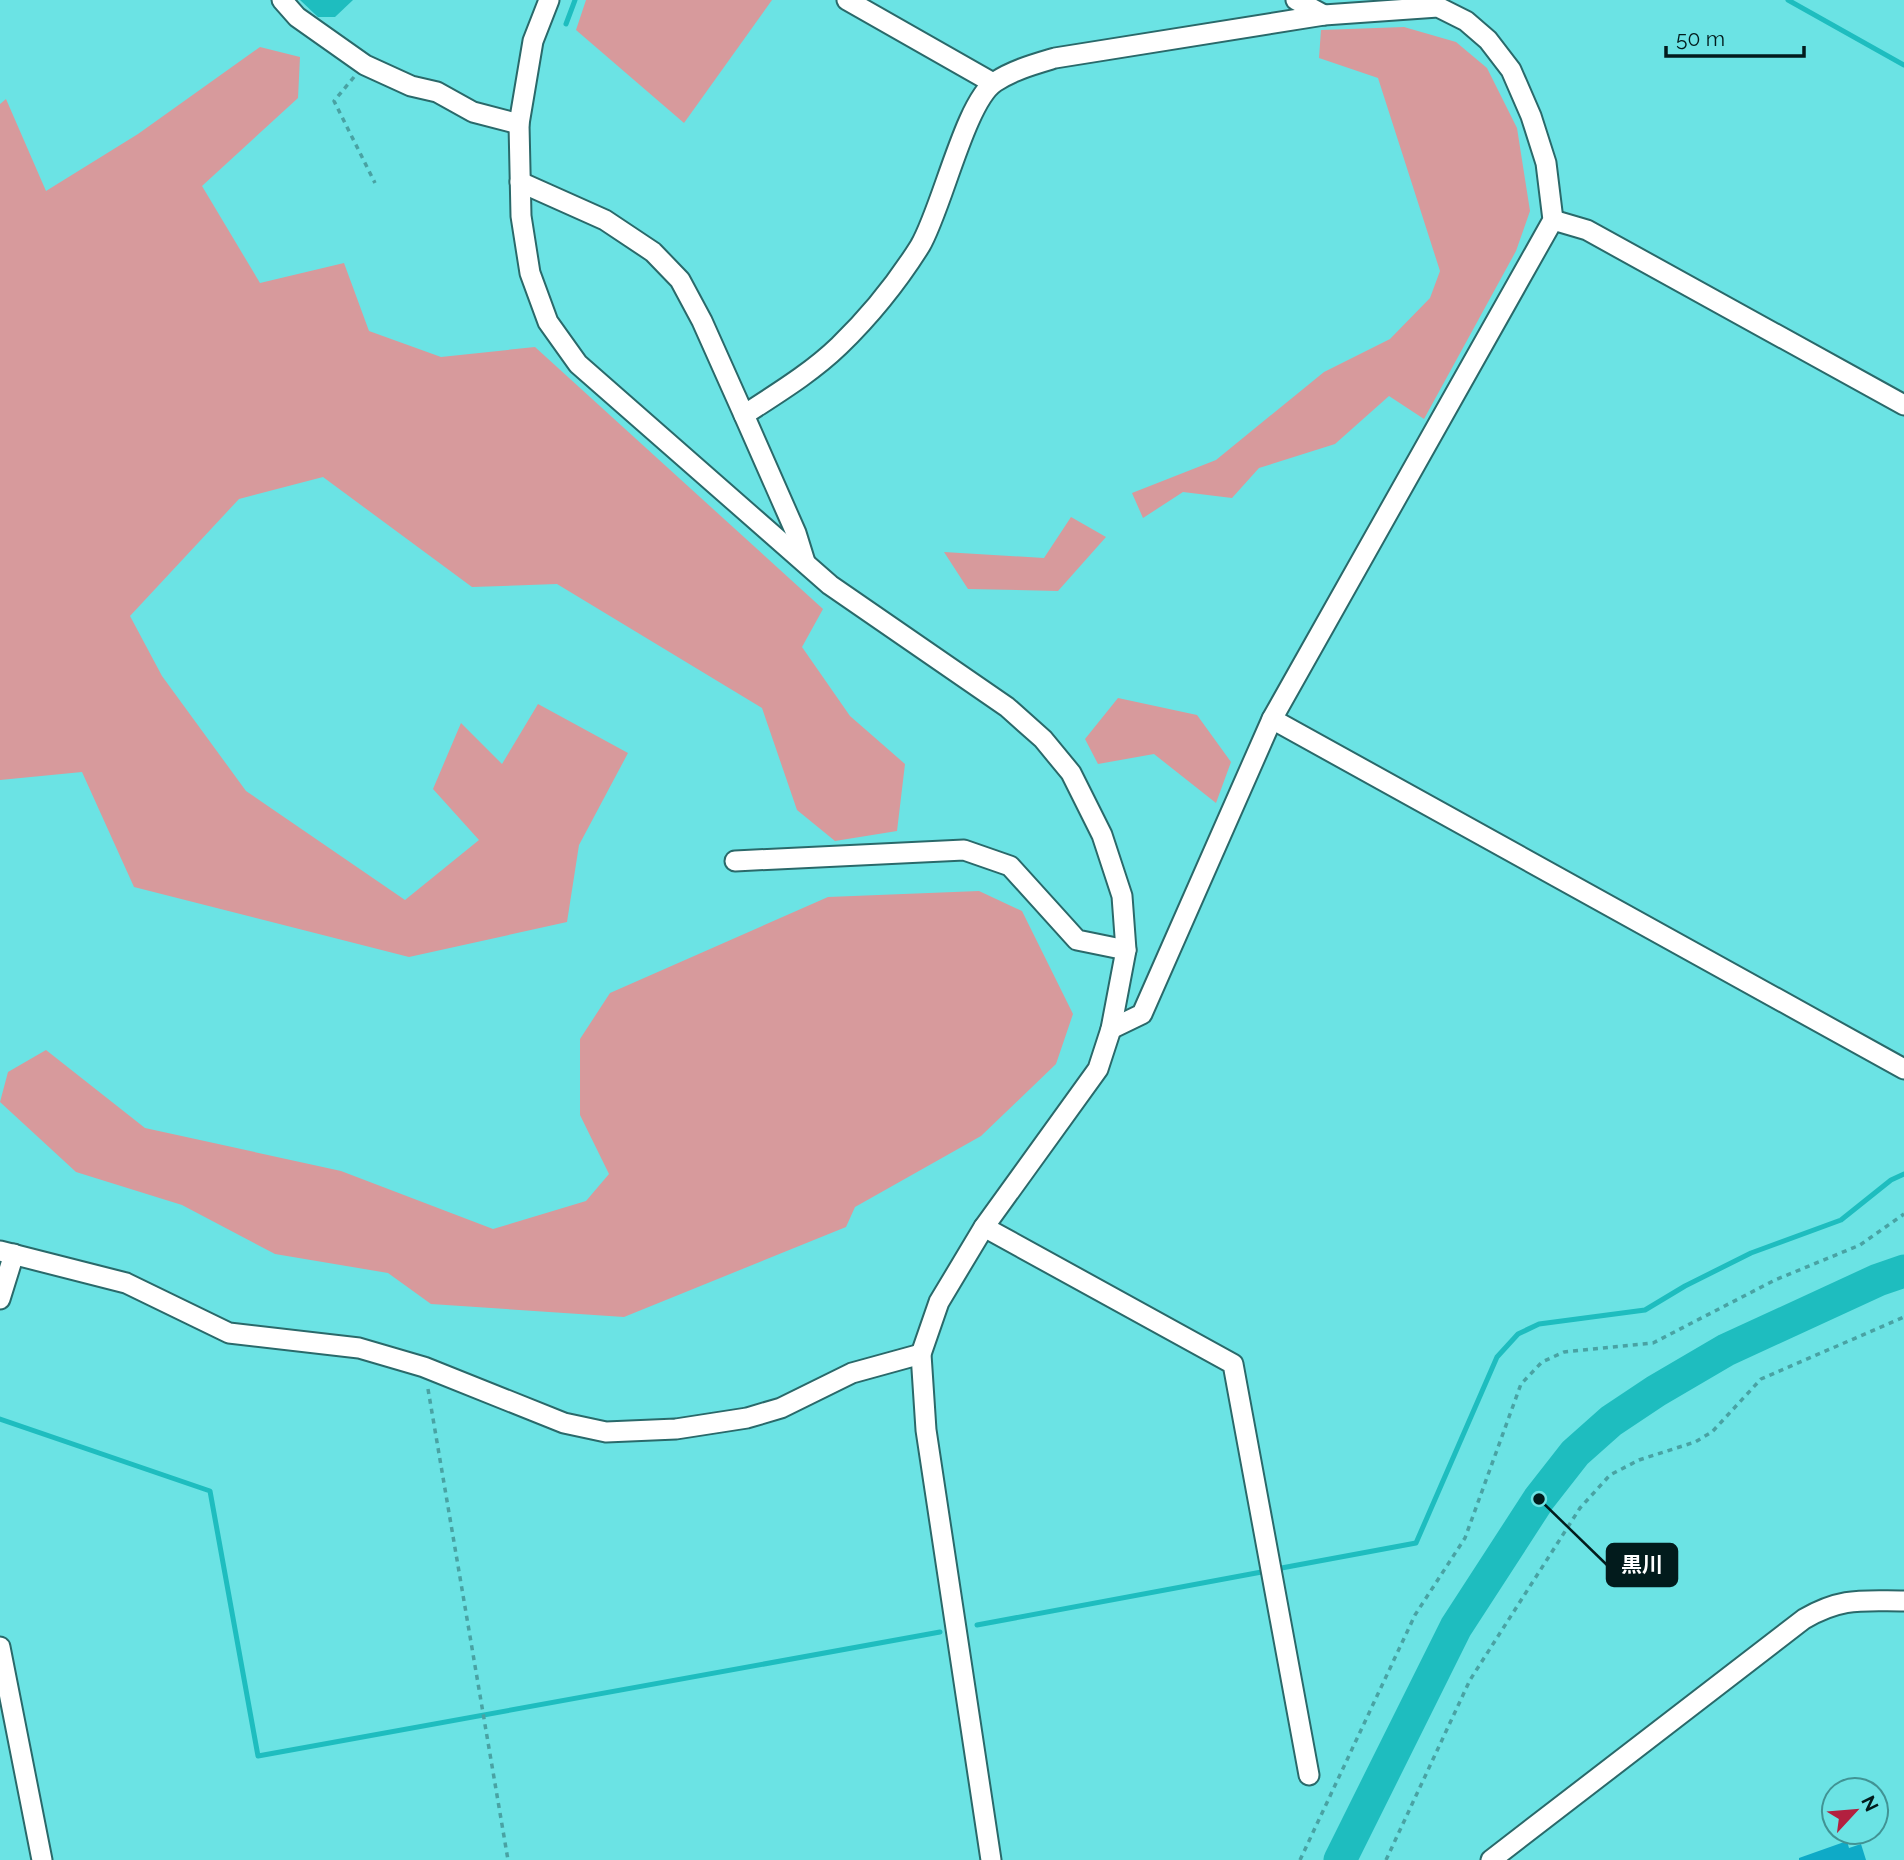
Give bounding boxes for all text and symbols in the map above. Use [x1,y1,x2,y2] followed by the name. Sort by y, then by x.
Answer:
[1666,14,1804,58] scale bar
[1676,26,1725,51] text: 50 m
[1607,1544,1677,1586] callout: 黒川
[1621,1552,1663,1577] text: 黒川
[1820,1776,1890,1846] north arrow
[1857,1792,1883,1815] text: N

